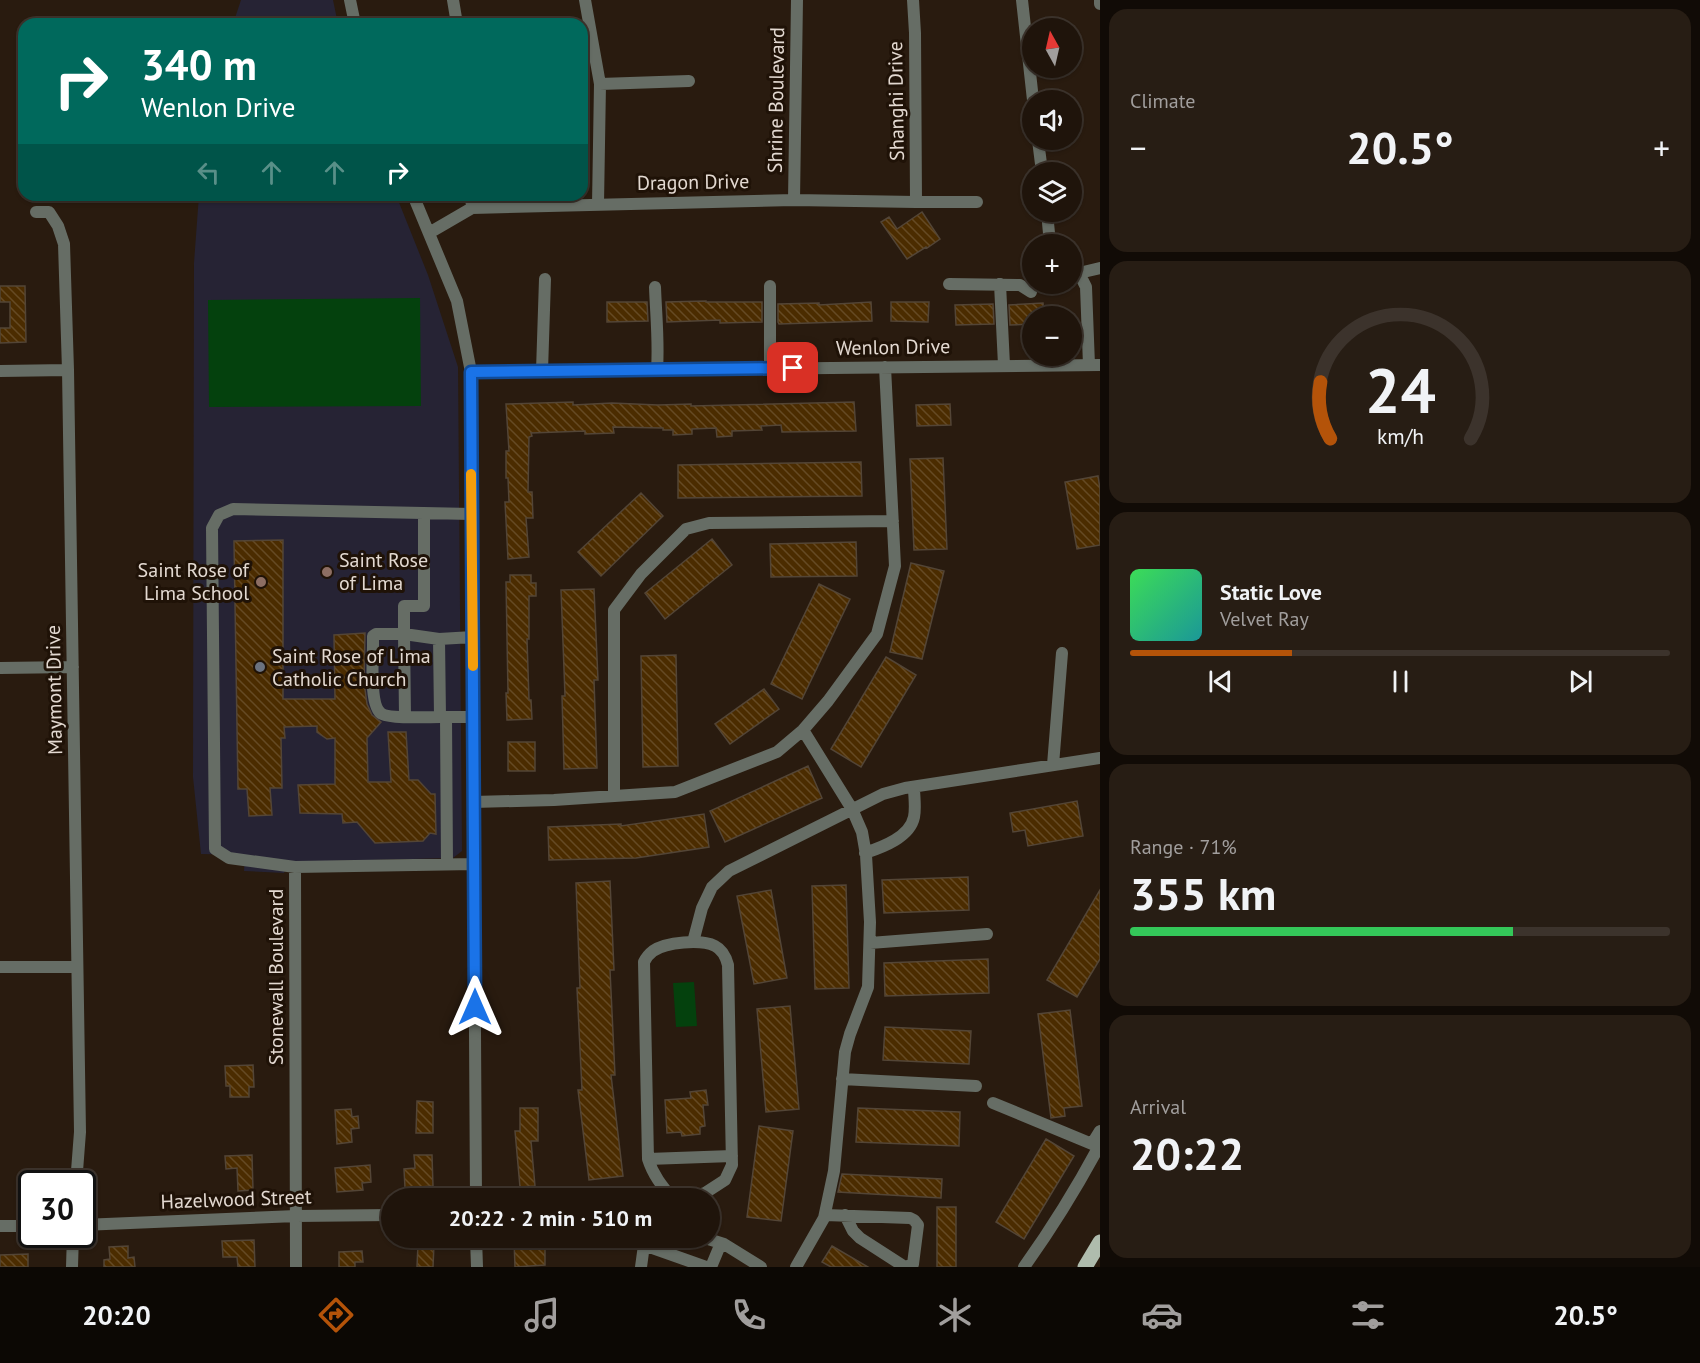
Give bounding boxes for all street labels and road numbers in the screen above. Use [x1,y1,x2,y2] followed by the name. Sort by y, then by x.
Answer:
[762,27,790,173] street label: Shrine Boulevard
[882,41,910,161] street label: Shanghi Drive
[637,168,749,196] street label: Dragon Drive
[836,333,950,361] street label: Wenlon Drive
[40,625,68,755] street label: Maymont Drive
[263,889,289,1065] street label: Stonewall Boulevard
[160,1183,312,1215] street label: Hazelwood Street

